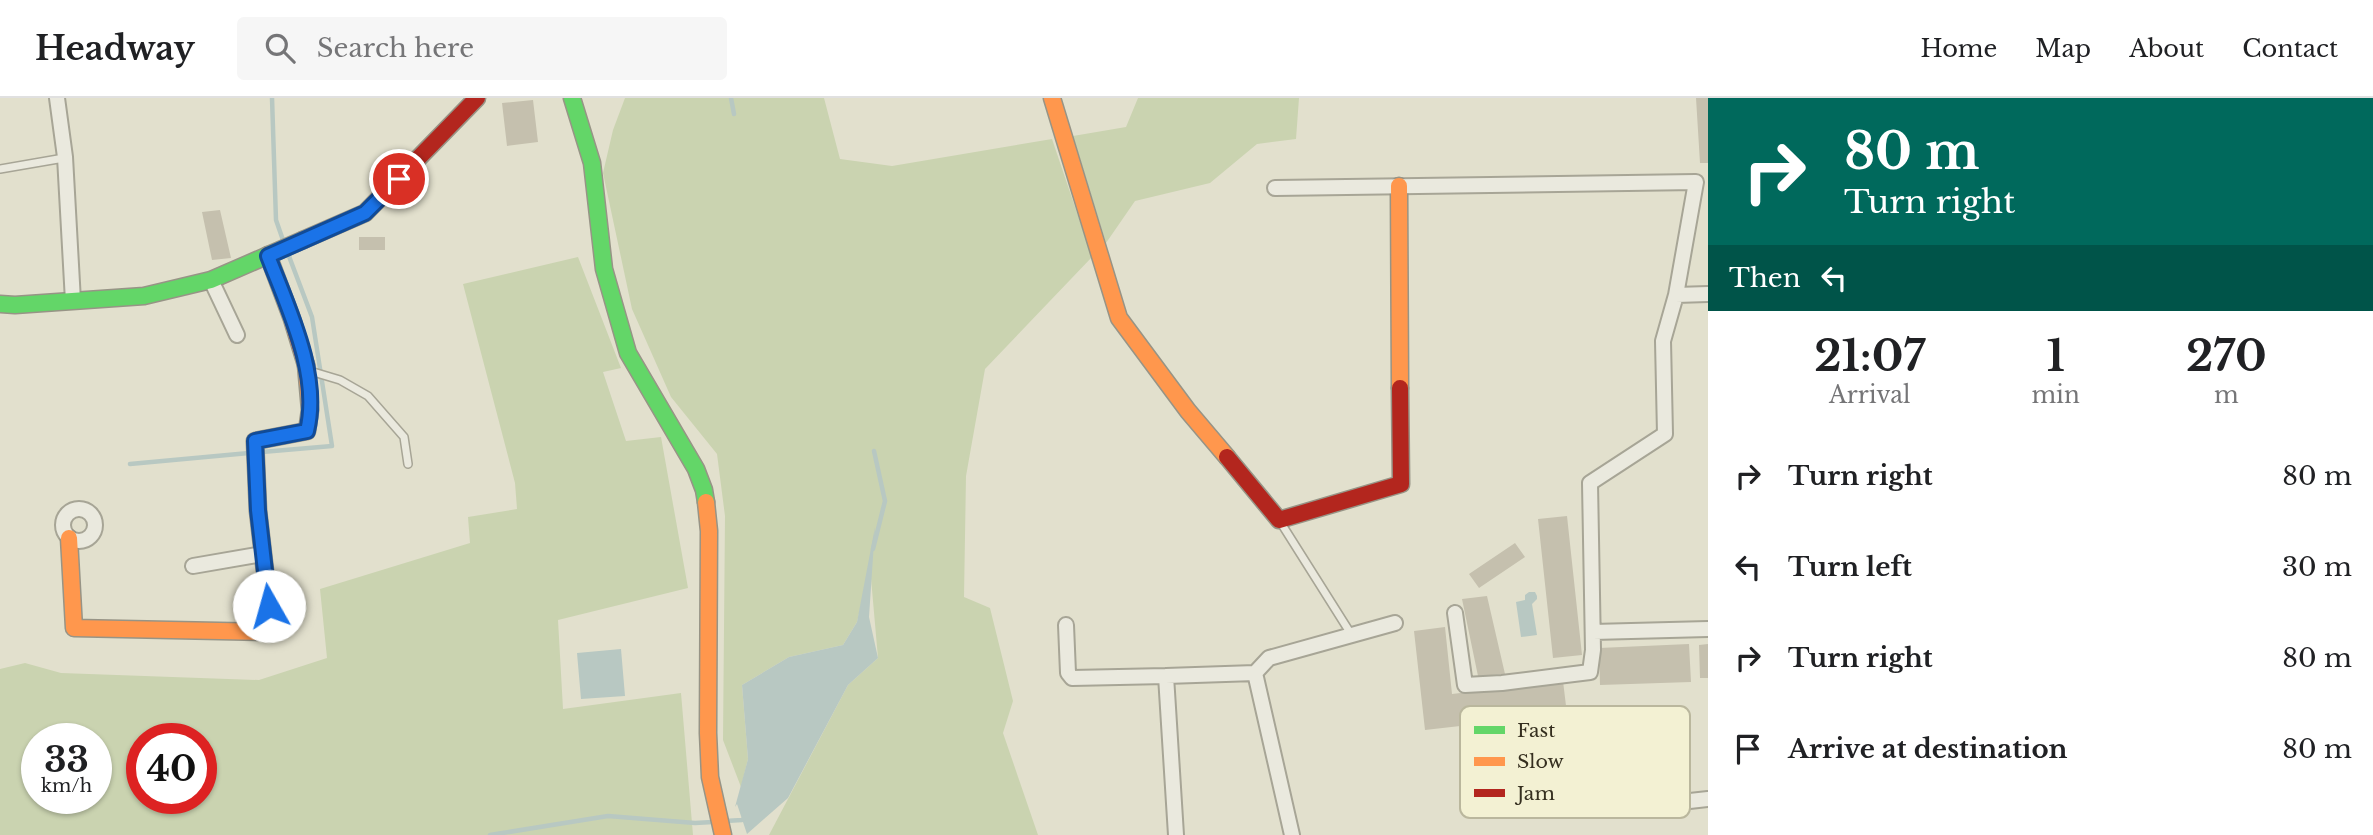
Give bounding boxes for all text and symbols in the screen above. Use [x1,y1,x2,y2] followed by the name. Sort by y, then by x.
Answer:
[237,17,727,80] search box
[35,28,195,69] text: Headway
[261,29,299,67] icon: search
[317,32,474,64] text: Search here
[1921,34,1997,63] text: Home
[2035,34,2091,63] text: Map
[2129,34,2204,63] text: About
[2242,34,2338,63] text: Contact
[1844,121,1979,182] text: 80 m
[1729,126,1820,217] icon: right
[369,149,429,209] pin
[380,160,418,198] icon: arrive
[1844,182,2015,222] text: Turn right
[1815,259,1853,297] icon: left
[1729,262,1801,294] text: Then
[1814,330,1925,382] text: 21:07
[2046,330,2065,382] text: 1
[2186,330,2267,382] text: 270
[1829,381,1910,409] text: Arrival
[2031,381,2080,409] text: min
[2214,381,2239,409] text: m
[1729,457,1767,495] icon: right
[1788,460,1933,492] text: Turn right
[2282,460,2352,492] text: 80 m
[1729,548,1767,586] icon: left
[1788,551,1912,583] text: Turn left
[2282,551,2352,583] text: 30 m
[232,569,306,643] position arrow
[1729,639,1767,677] icon: right
[1788,642,1933,674] text: Turn right
[2282,642,2352,674] text: 80 m
[1460,706,1690,818] legend
[1517,719,1556,742] text: Fast
[126,723,217,814] speed limit sign: 40
[1729,730,1767,768] icon: arrive
[1788,733,2068,765] text: Arrive at destination
[2282,733,2352,765] text: 80 m
[44,738,89,781] text: 33
[1517,750,1564,773] text: Slow
[41,775,92,797] text: km/h
[1514,782,1555,805] text: Jam

